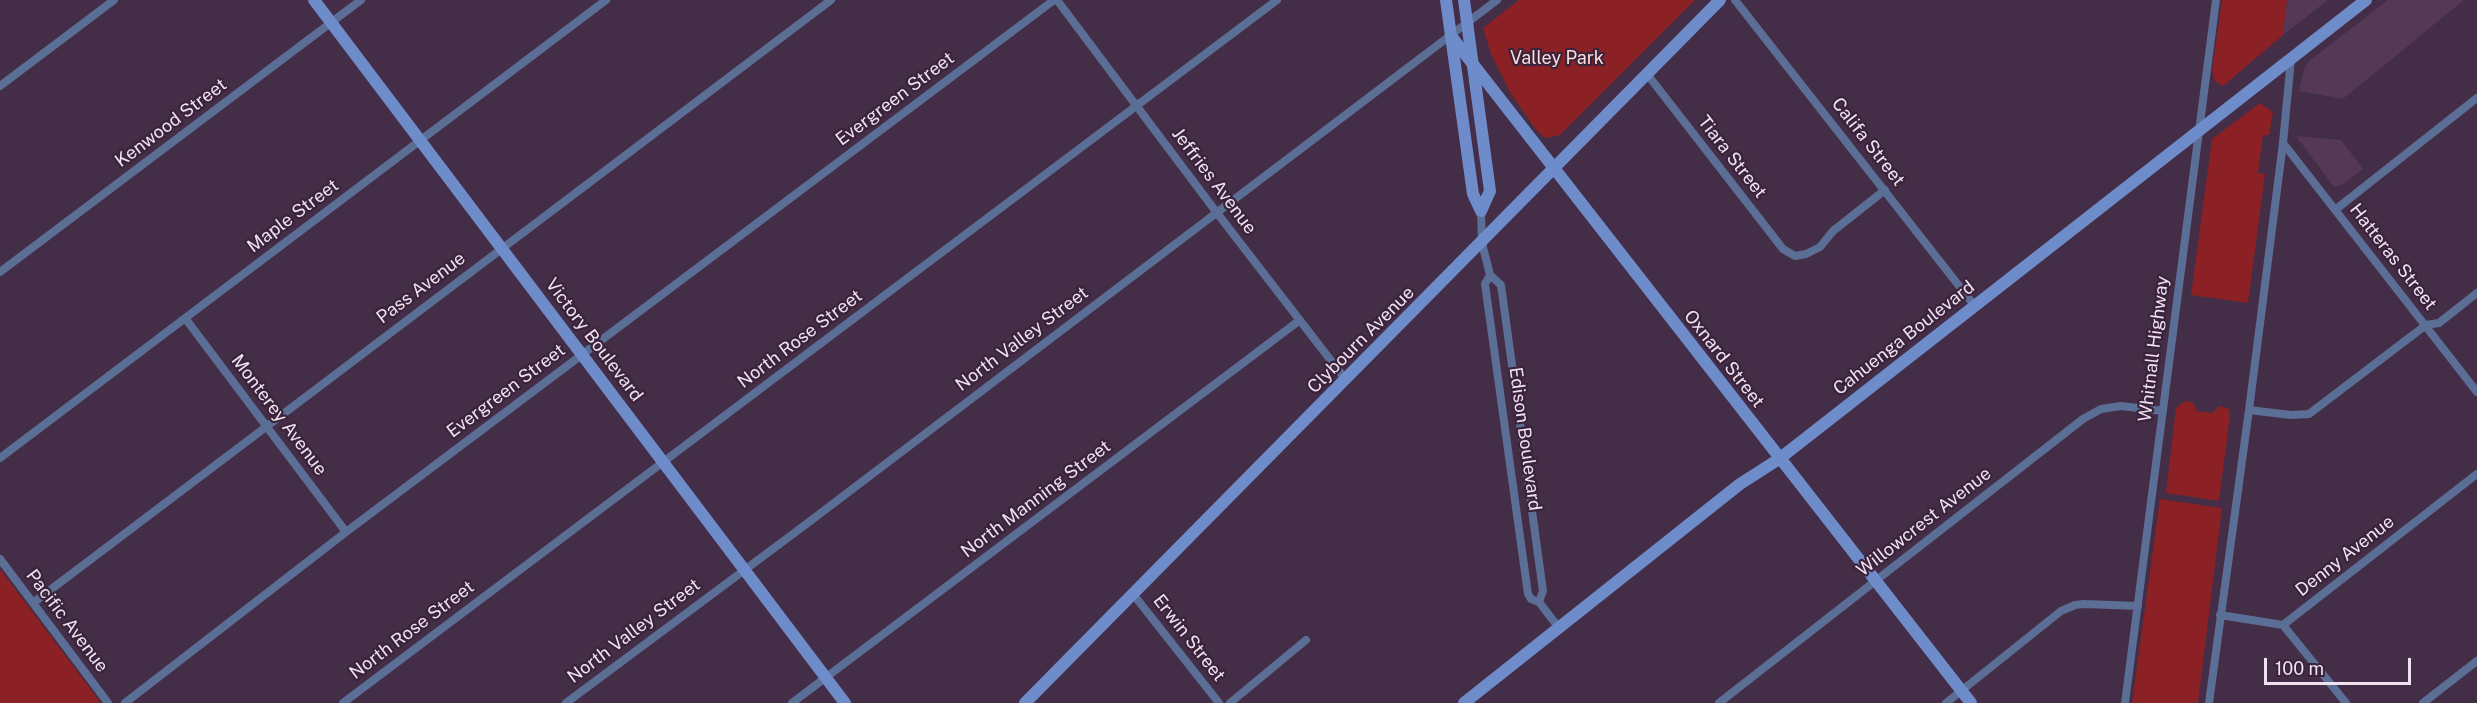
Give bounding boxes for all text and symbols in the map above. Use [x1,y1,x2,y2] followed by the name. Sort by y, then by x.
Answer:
[832,47,958,151] street label: Evergreen Street
[1510,47,1604,69] park label: Valley Park
[111,74,231,172] street label: Kenwood Street
[1827,94,1909,190] street label: Califa Street
[1693,111,1771,203] street label: Tiara Street
[1167,124,1261,238] street label: Jeffries Avenue
[243,175,343,257] street label: Maple Street
[2345,200,2441,314] street label: Hatteras Street
[372,248,470,328] street label: Pass Avenue
[541,274,647,406] street label: Victory Boulevard
[2134,275,2174,423] street label: Whitnall Highway
[1829,276,1979,400] street label: Cahuenga Boulevard
[952,282,1092,396] street label: North Valley Street
[1303,282,1419,398] street label: Clybourn Avenue
[733,285,867,393] street label: North Rose Street
[1679,306,1769,412] street label: Oxnard Street
[443,339,569,443] street label: Evergreen Street
[227,350,331,480] street label: Monterey Avenue
[1504,366,1546,512] street label: Edison Boulevard
[957,436,1115,562] street label: North Manning Street
[1852,463,1996,581] street label: Willowcrest Avenue
[2291,511,2399,601] street label: Denny Avenue
[21,565,113,677] street label: Pacific Avenue
[564,574,704,688] street label: North Valley Street
[345,576,479,684] street label: North Rose Street
[1148,590,1230,686] street label: Erwin Street
[2267,646,2414,684] scale bar
[2275,658,2324,679] text: 100 m

